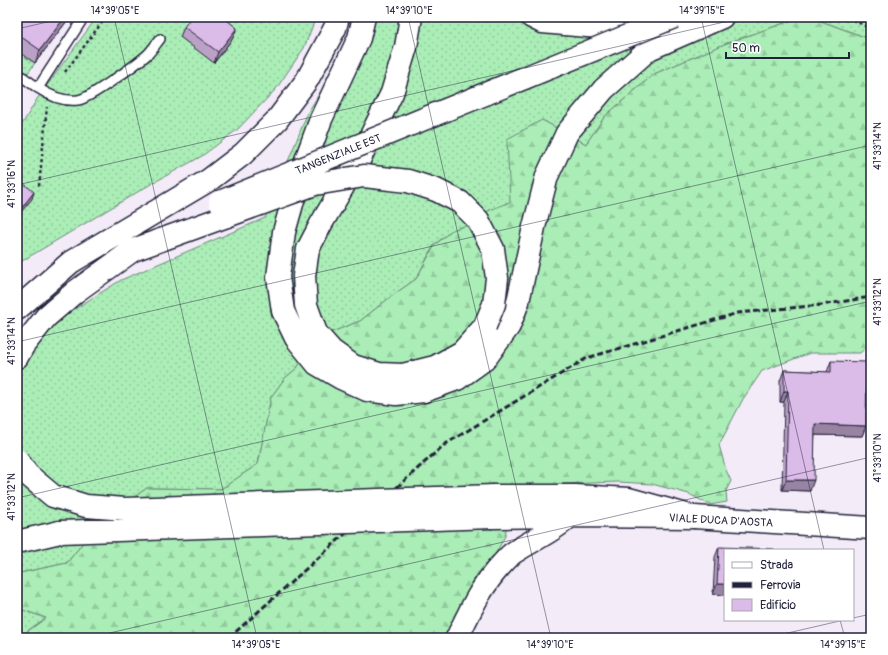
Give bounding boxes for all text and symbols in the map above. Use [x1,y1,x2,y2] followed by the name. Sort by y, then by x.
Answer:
[91,5,139,17] text: 14°39'05"E
[386,5,432,17] text: 14°39'10"E
[679,5,725,17] text: 14°39'15"E
[726,34,849,60] scale bar
[732,41,760,56] text: 50 m
[872,122,884,170] text: 41°33'14"N
[293,131,383,178] street label: TANGENZIALE EST
[6,160,18,208] text: 41°33'16"N
[872,278,884,326] text: 41°33'12"N
[6,317,18,365] text: 41°33'14"N
[872,433,884,482] text: 41°33'10"N
[6,473,18,521] text: 41°33'12"N
[669,511,773,530] street label: VIALE DUCA D'AOSTA
[724,549,854,621] legend
[760,558,794,573] text: Strada
[760,578,801,593] text: Ferrovia
[760,598,796,613] text: Edificio
[232,639,280,651] text: 14°39'05"E
[527,639,573,651] text: 14°39'10"E
[820,639,866,651] text: 14°39'15"E

